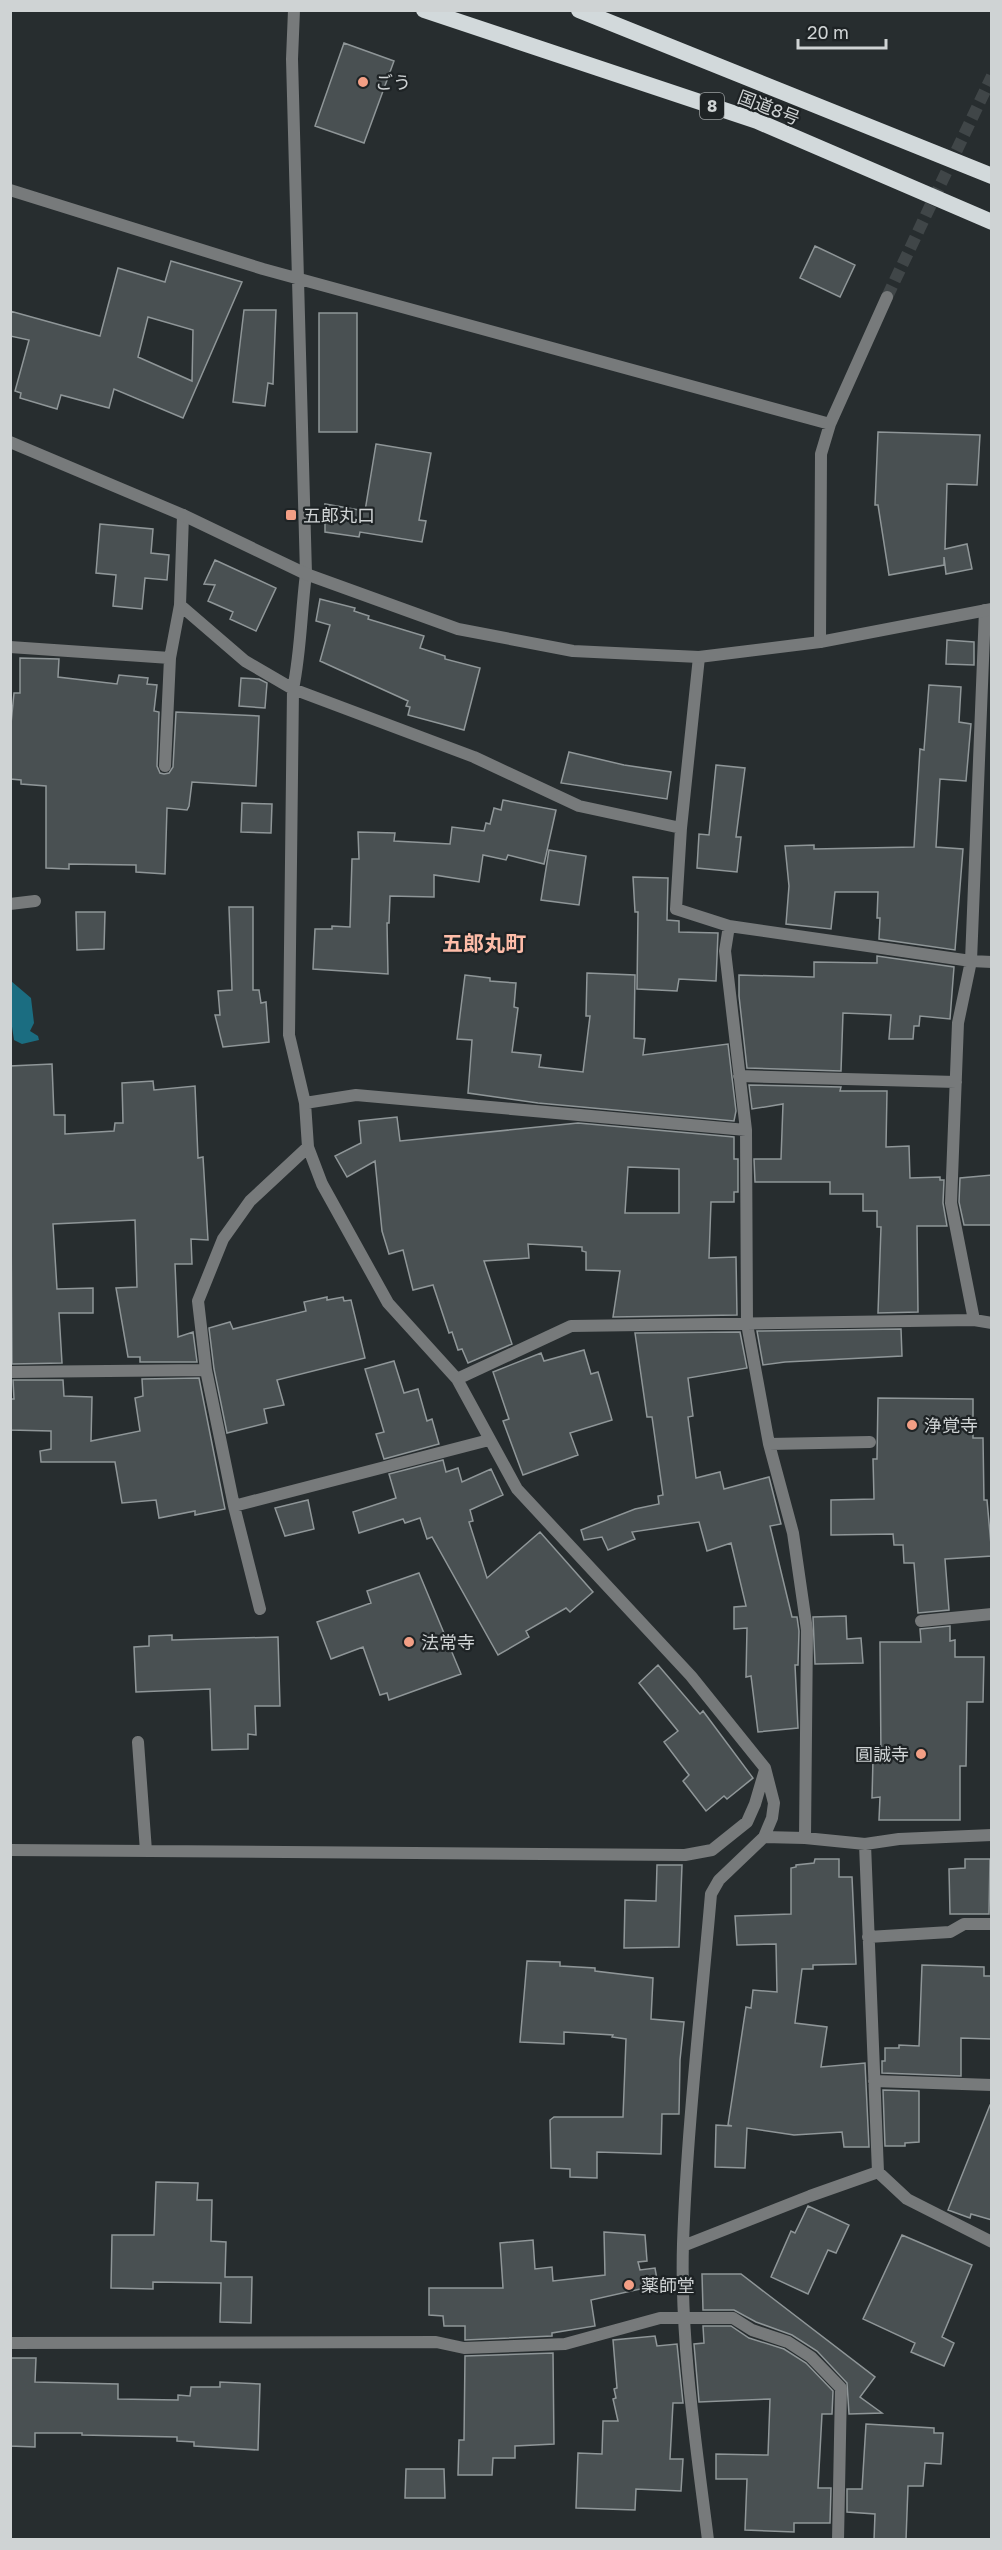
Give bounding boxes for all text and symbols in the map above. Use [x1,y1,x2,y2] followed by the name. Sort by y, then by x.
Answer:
[798,12,886,50] scale bar
[807,21,849,43] text: 20 m
[375,71,411,93] place label: ごう
[356,75,370,89] marker: ごう
[735,85,803,129] street label: 国道8号
[700,93,724,119] road number: 8
[303,504,375,526] place label: 五郎丸口
[284,508,298,522] marker: 五郎丸口
[442,930,526,956] district label: 五郎丸町
[924,1414,978,1436] place label: 浄覚寺
[905,1418,919,1432] marker: 浄覚寺
[421,1631,475,1653] place label: 法常寺
[402,1635,416,1649] marker: 法常寺
[855,1743,909,1765] place label: 圓誠寺
[914,1747,928,1761] marker: 圓誠寺
[641,2274,695,2296] place label: 薬師堂
[622,2278,636,2292] marker: 薬師堂

